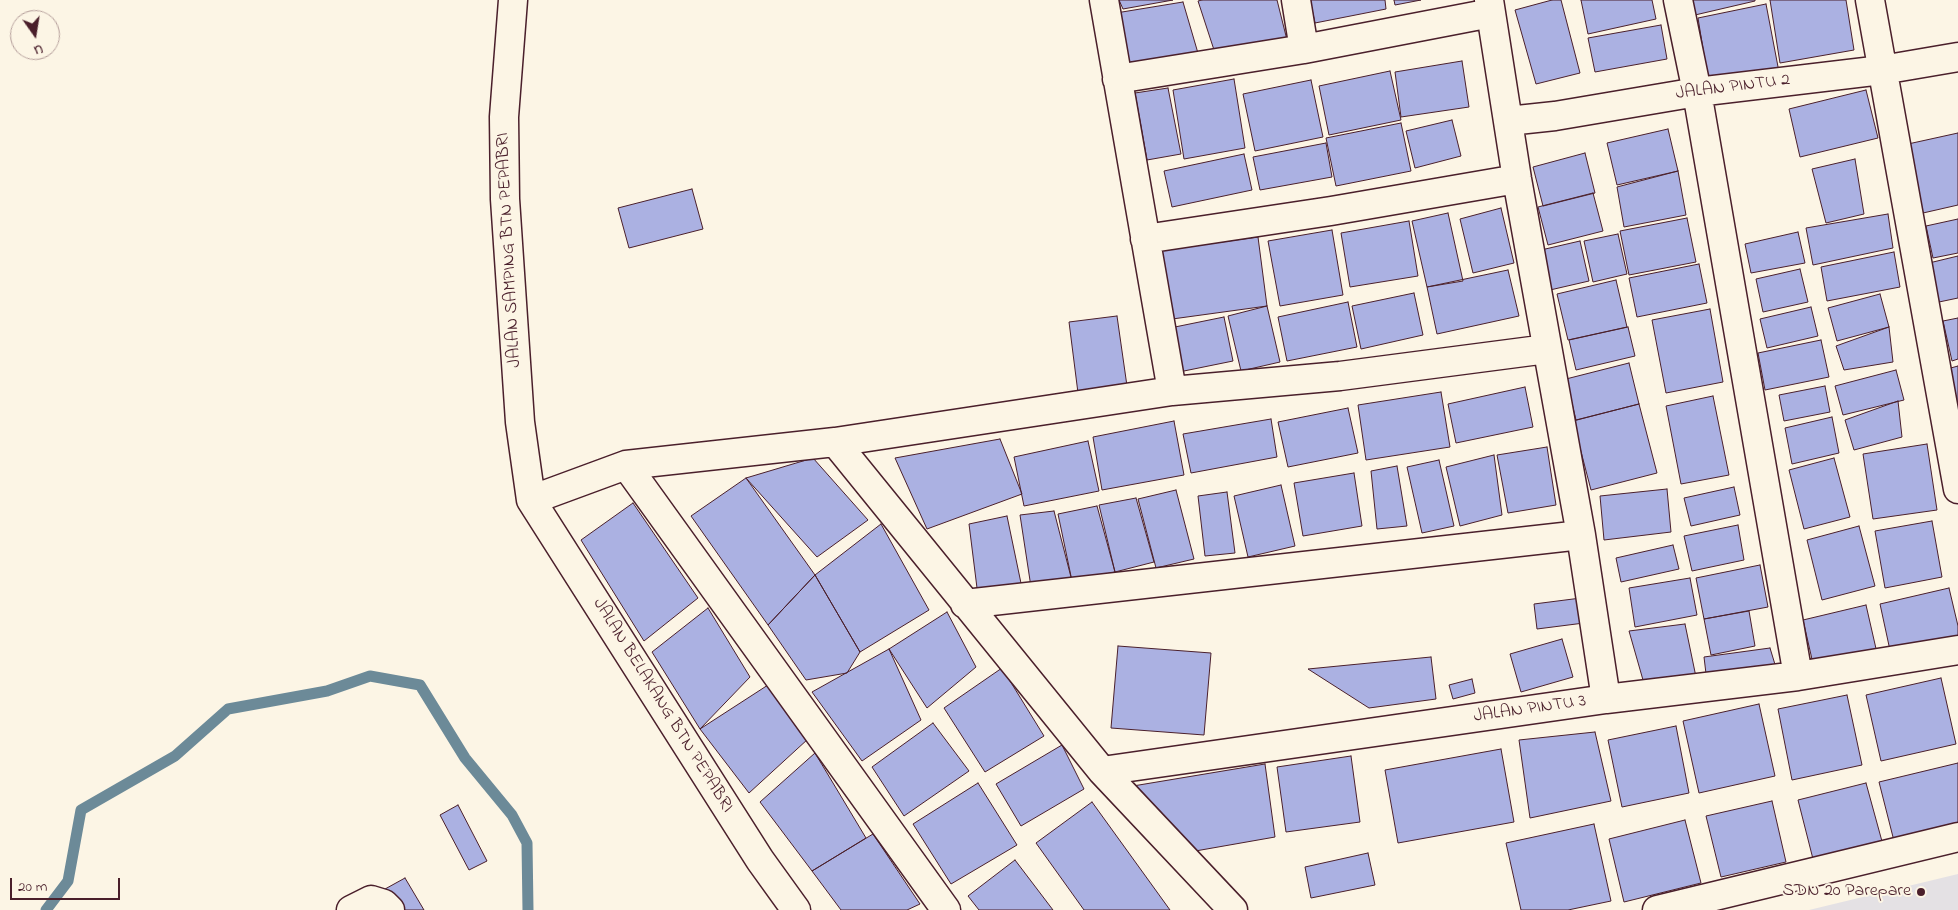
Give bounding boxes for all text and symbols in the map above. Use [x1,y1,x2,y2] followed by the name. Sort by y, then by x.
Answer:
[10,10,60,60] north arrow
[32,38,45,60] text: U
[1675,70,1791,106] street label: JALAN PINTU 2
[493,132,527,368] street label: JALAN SAMPING BTN PEPABRI
[587,595,737,817] street label: JALAN BELAKANG BTN PEPABRI
[1472,691,1588,729] street label: JALAN PINTU 3
[12,868,122,900] scale bar
[18,876,47,898] text: 20 m
[1782,881,1911,903] place label: SDN 20 Parepare
[1915,886,1927,898] marker: SDN 20 Parepare

